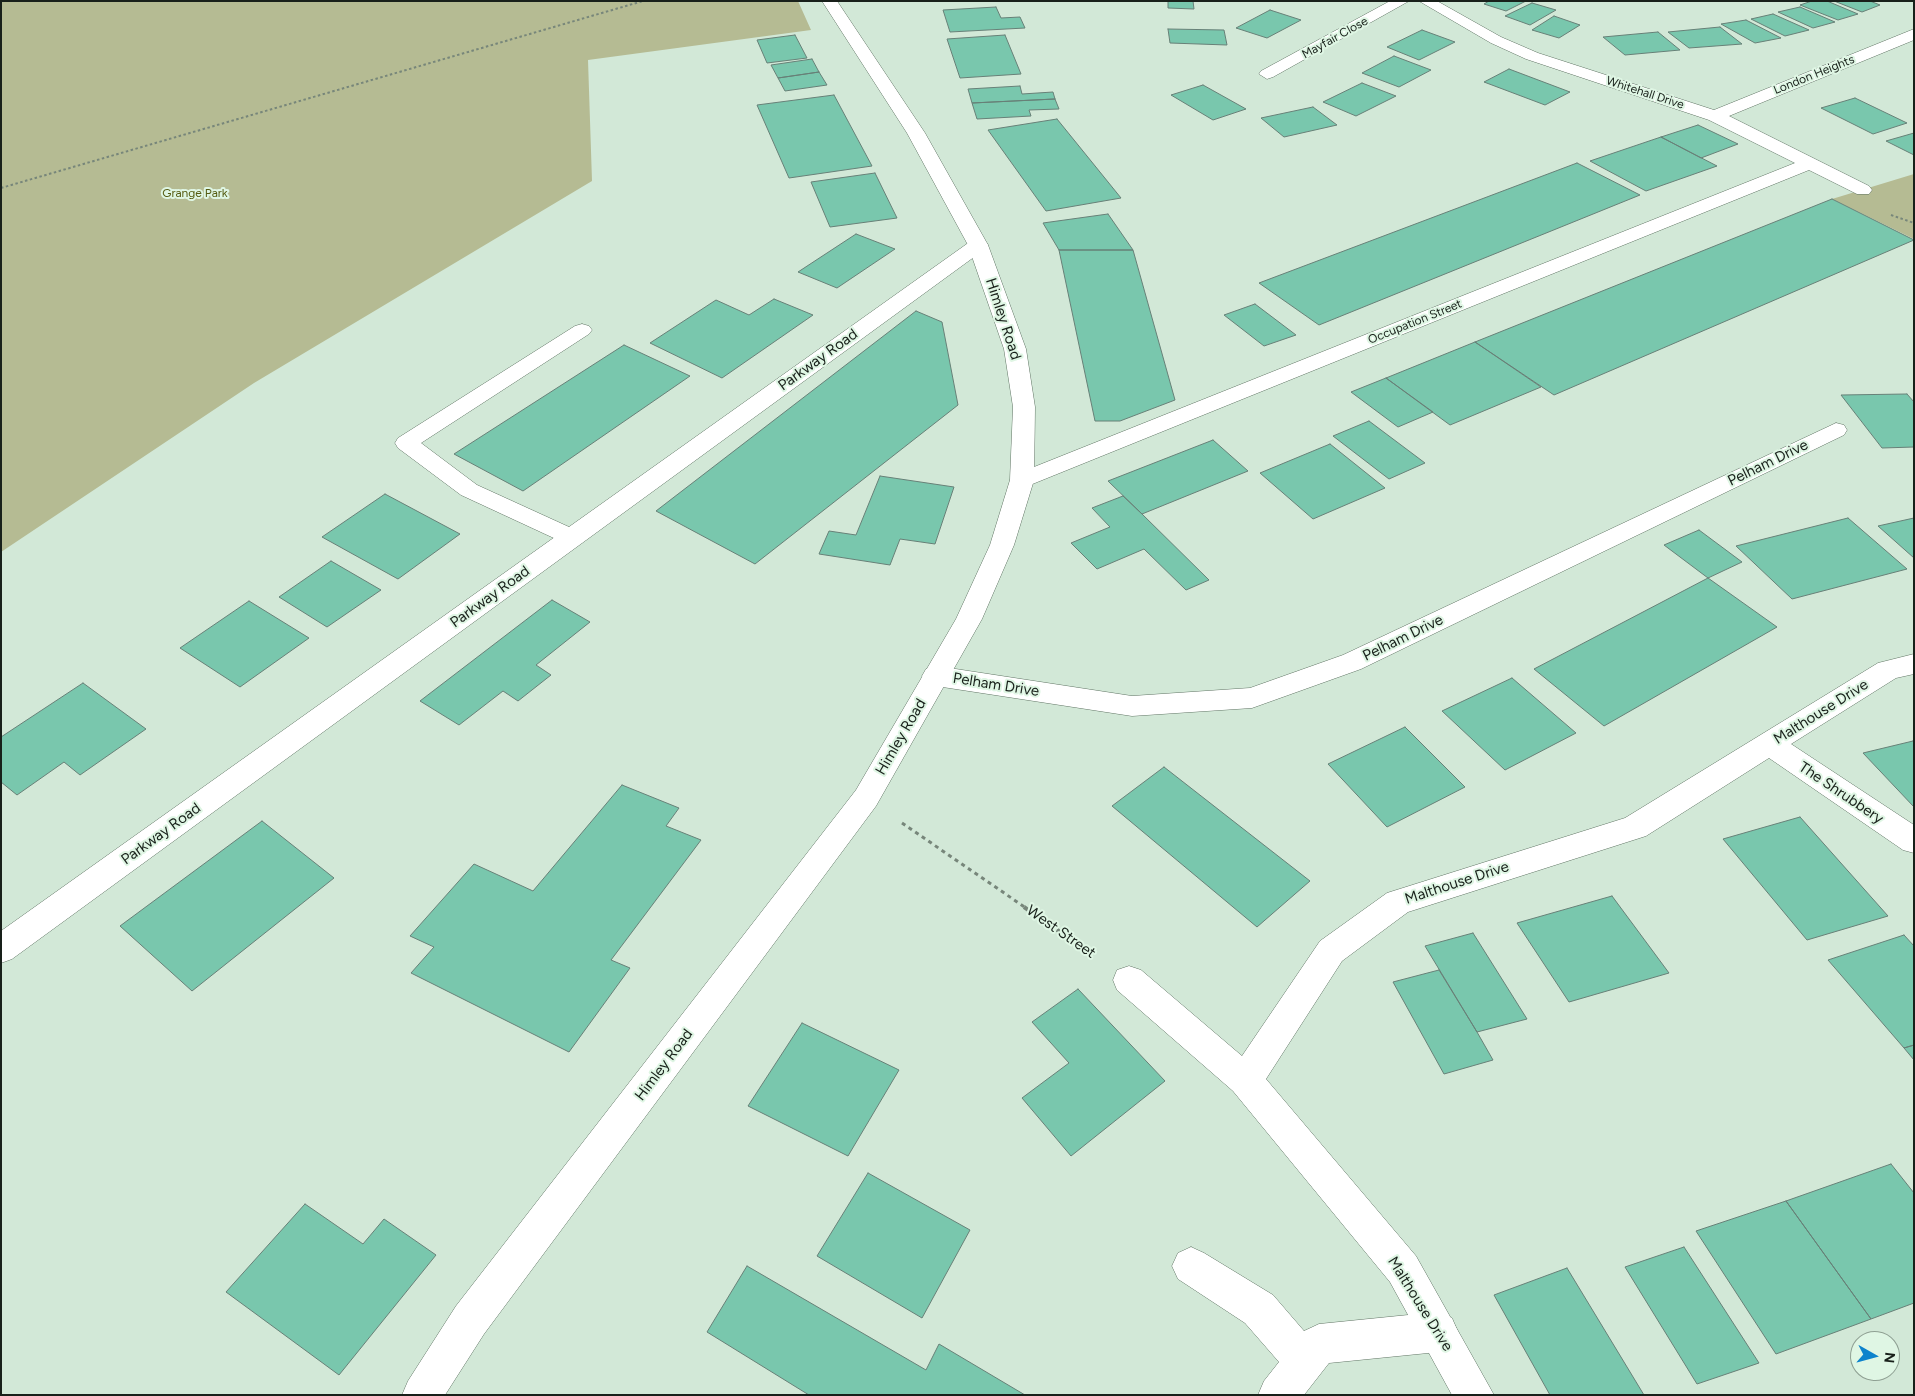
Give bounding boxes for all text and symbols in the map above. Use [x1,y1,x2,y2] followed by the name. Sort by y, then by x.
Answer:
[1299,14,1371,62] street label: Mayfair Close
[1772,52,1856,98] street label: London Heights
[1604,74,1686,112] street label: Whitehall Drive
[162,186,228,200] park label: Grange Park
[981,276,1025,362] street label: Himley Road
[1366,297,1464,347] street label: Occupation Street
[775,325,861,395] street label: Parkway Road
[1725,436,1811,490] street label: Pelham Drive
[447,562,533,632] street label: Parkway Road
[1360,611,1446,665] street label: Pelham Drive
[952,669,1040,701] street label: Pelham Drive
[1770,676,1872,748] street label: Malthouse Drive
[872,696,930,778] street label: Himley Road
[1795,758,1887,828] street label: The Shrubbery
[118,799,204,869] street label: Parkway Road
[1403,858,1511,908] street label: Malthouse Drive
[1023,902,1099,962] street label: West Street
[631,1026,697,1104] street label: Himley Road
[1384,1253,1456,1355] street label: Malthouse Drive
[1850,1331,1900,1381] north arrow
[1880,1351,1898,1364] text: N

